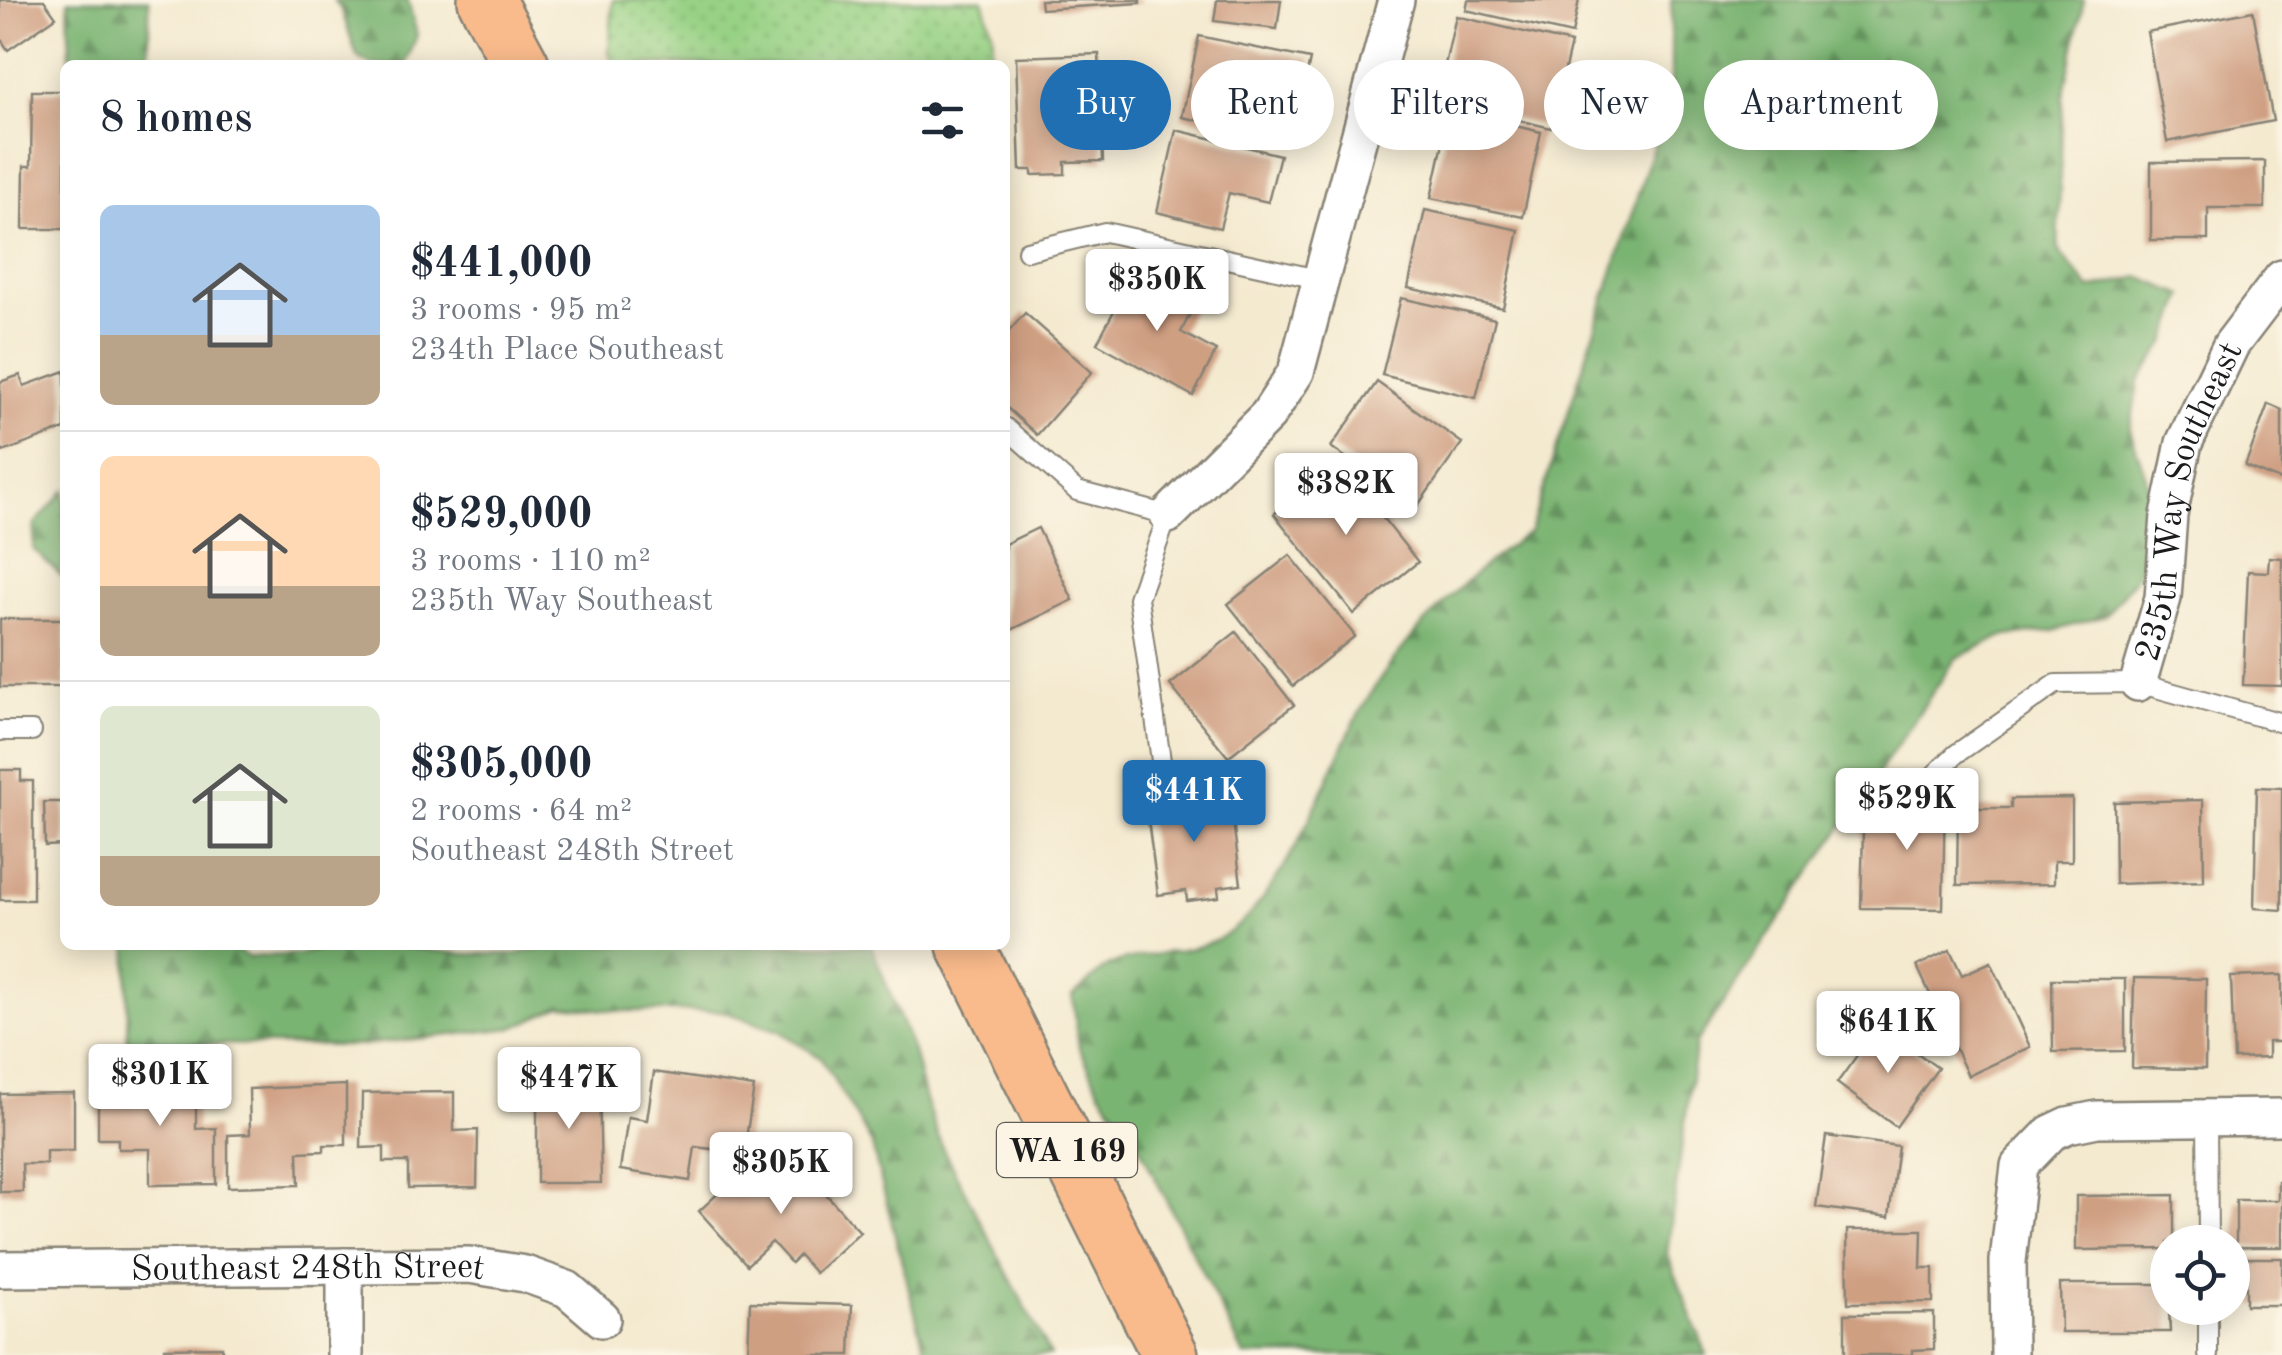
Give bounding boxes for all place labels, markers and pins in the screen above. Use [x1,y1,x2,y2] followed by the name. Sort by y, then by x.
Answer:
[1087,249,1227,334] pin: $350K
[1276,453,1416,538] pin: $382K
[1124,760,1264,845] pin: $441K
[1837,768,1977,853] pin: $529K
[1818,991,1958,1076] pin: $641K
[90,1044,230,1129] pin: $301K
[499,1047,639,1132] pin: $447K
[711,1132,851,1217] pin: $305K

